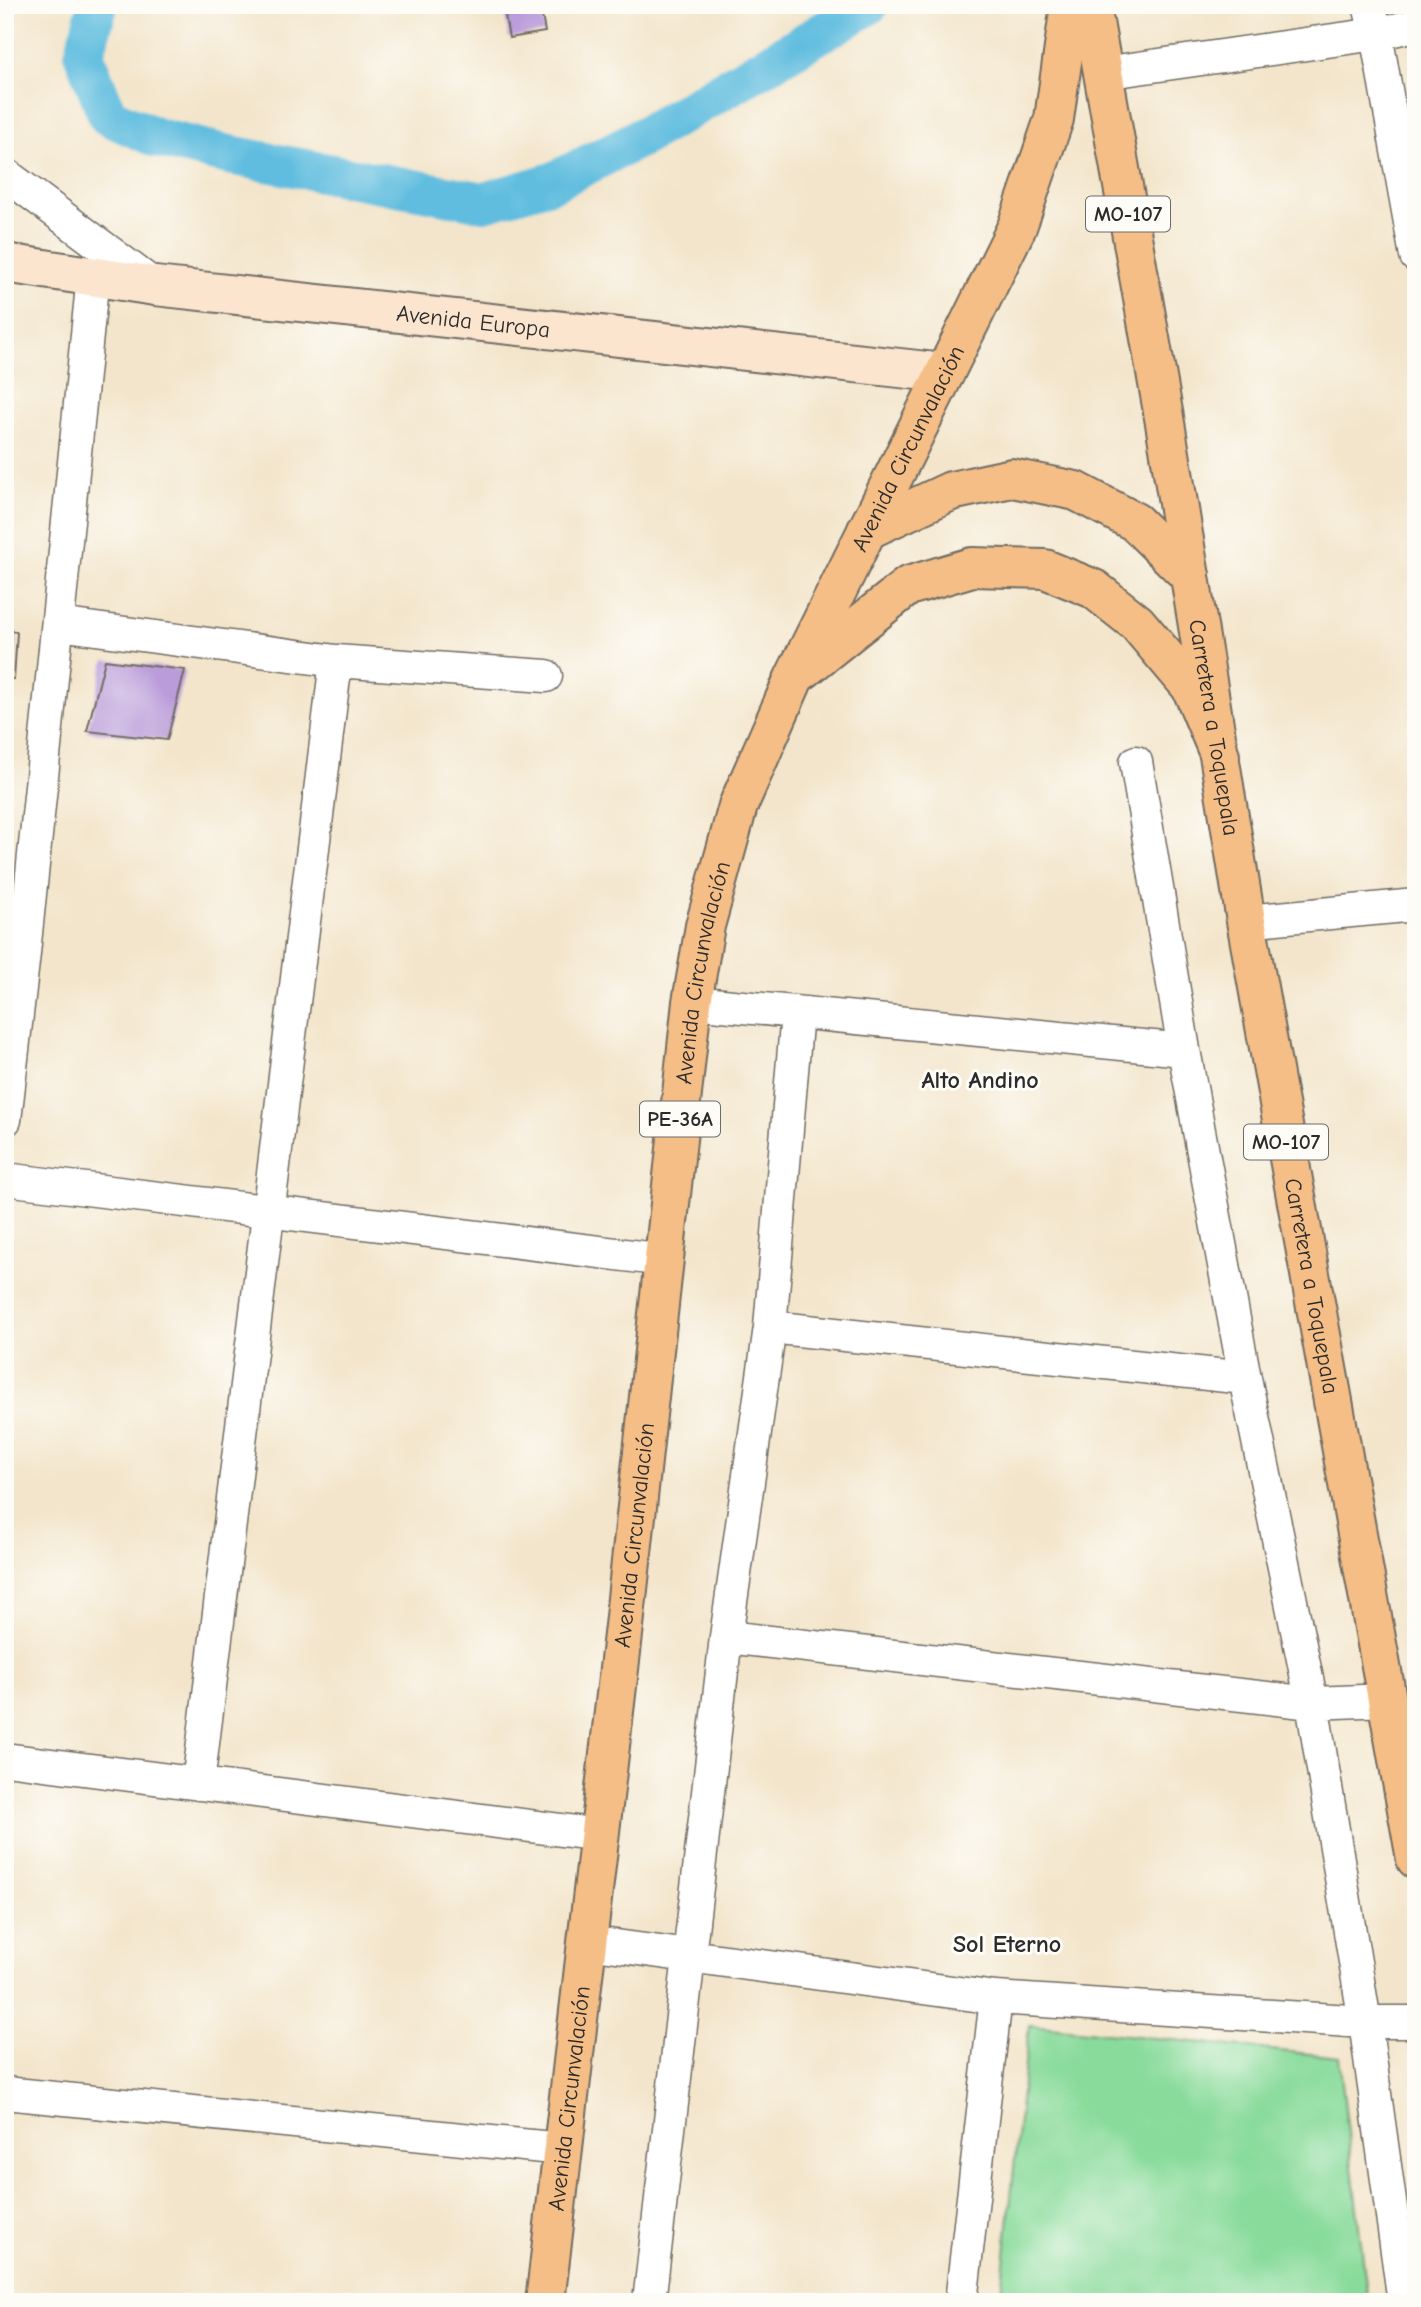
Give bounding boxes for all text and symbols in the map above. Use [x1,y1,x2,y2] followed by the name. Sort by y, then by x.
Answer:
[1086,196,1170,232] road number: MO-107
[395,299,552,343] street label: Avenida Europa
[845,341,970,556] street label: Avenida Circunvalación
[1184,617,1245,838] street label: Carretera a Toquepala
[670,858,736,1085] street label: Avenida Circunvalación
[921,1066,1039,1094] district label: Alto Andino
[640,1102,720,1136] road number: PE-36A
[1244,1124,1328,1160] road number: MO-107
[1279,1176,1345,1396] street label: Carretera a Toquepala
[608,1421,660,1649] street label: Avenida Circunvalación
[953,1930,1061,1958] district label: Sol Eterno
[542,1984,595,2212] street label: Avenida Circunvalación

